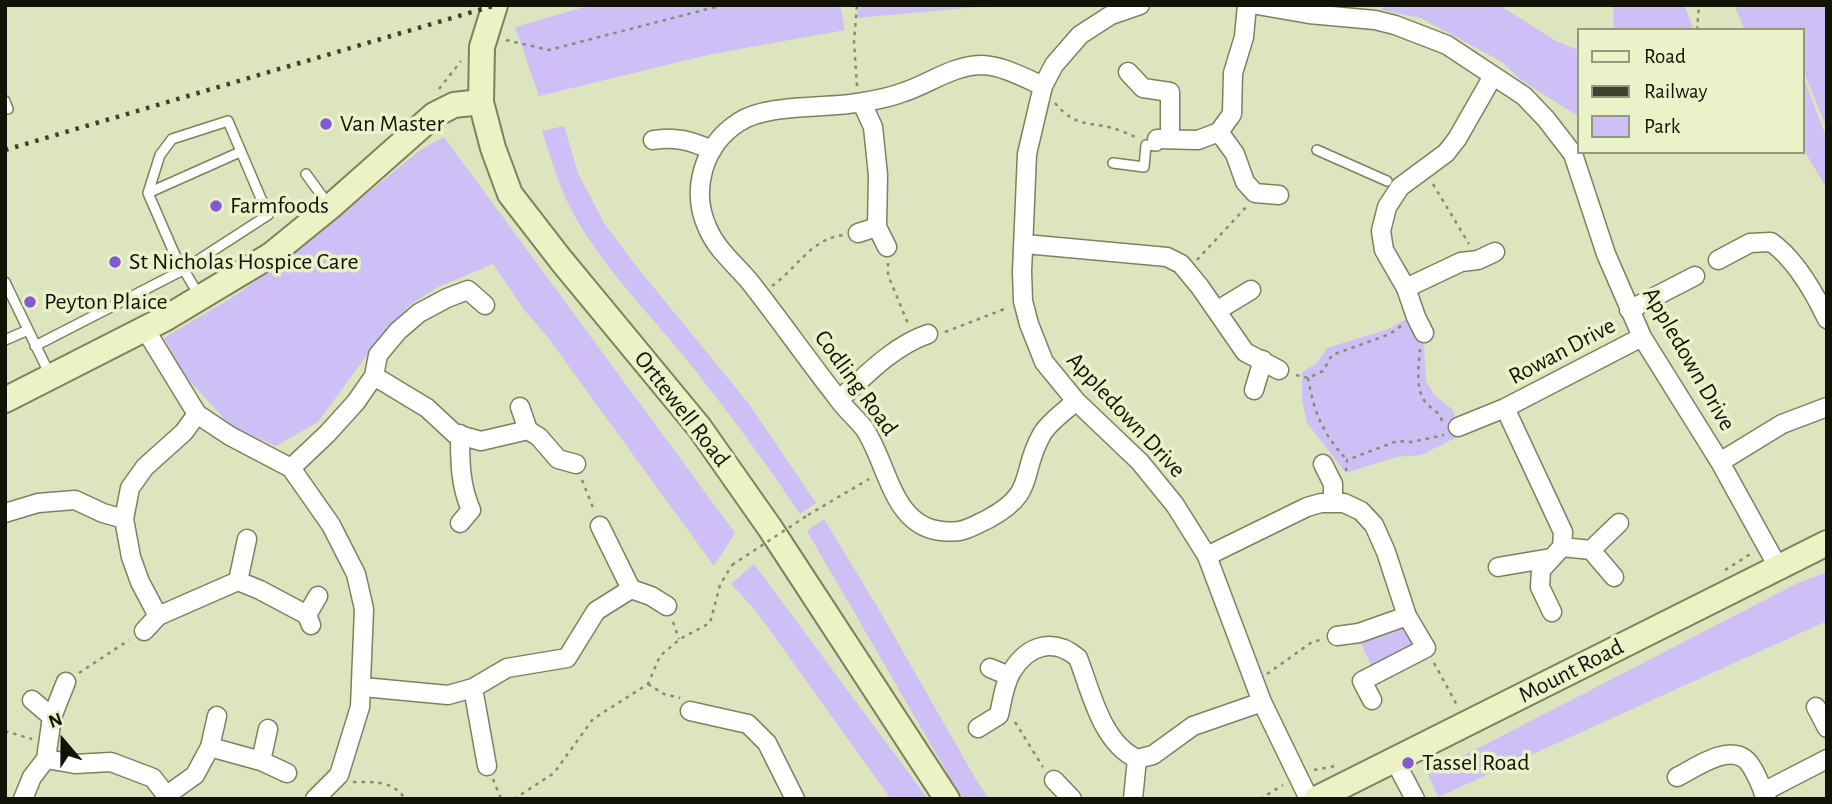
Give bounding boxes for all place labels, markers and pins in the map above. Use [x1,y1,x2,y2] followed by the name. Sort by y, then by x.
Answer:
[340,110,444,138] place label: Van Master
[318,116,334,132] marker: Van Master
[230,192,329,220] place label: Farmfoods
[208,198,224,214] marker: Farmfoods
[129,248,359,276] place label: St Nicholas Hospice Care
[107,254,123,270] marker: St Nicholas Hospice Care
[44,288,168,316] place label: Peyton Plaice
[22,294,38,310] marker: Peyton Plaice
[1422,749,1530,777] place label: Tassel Road
[1400,755,1416,771] marker: Tassel Road

